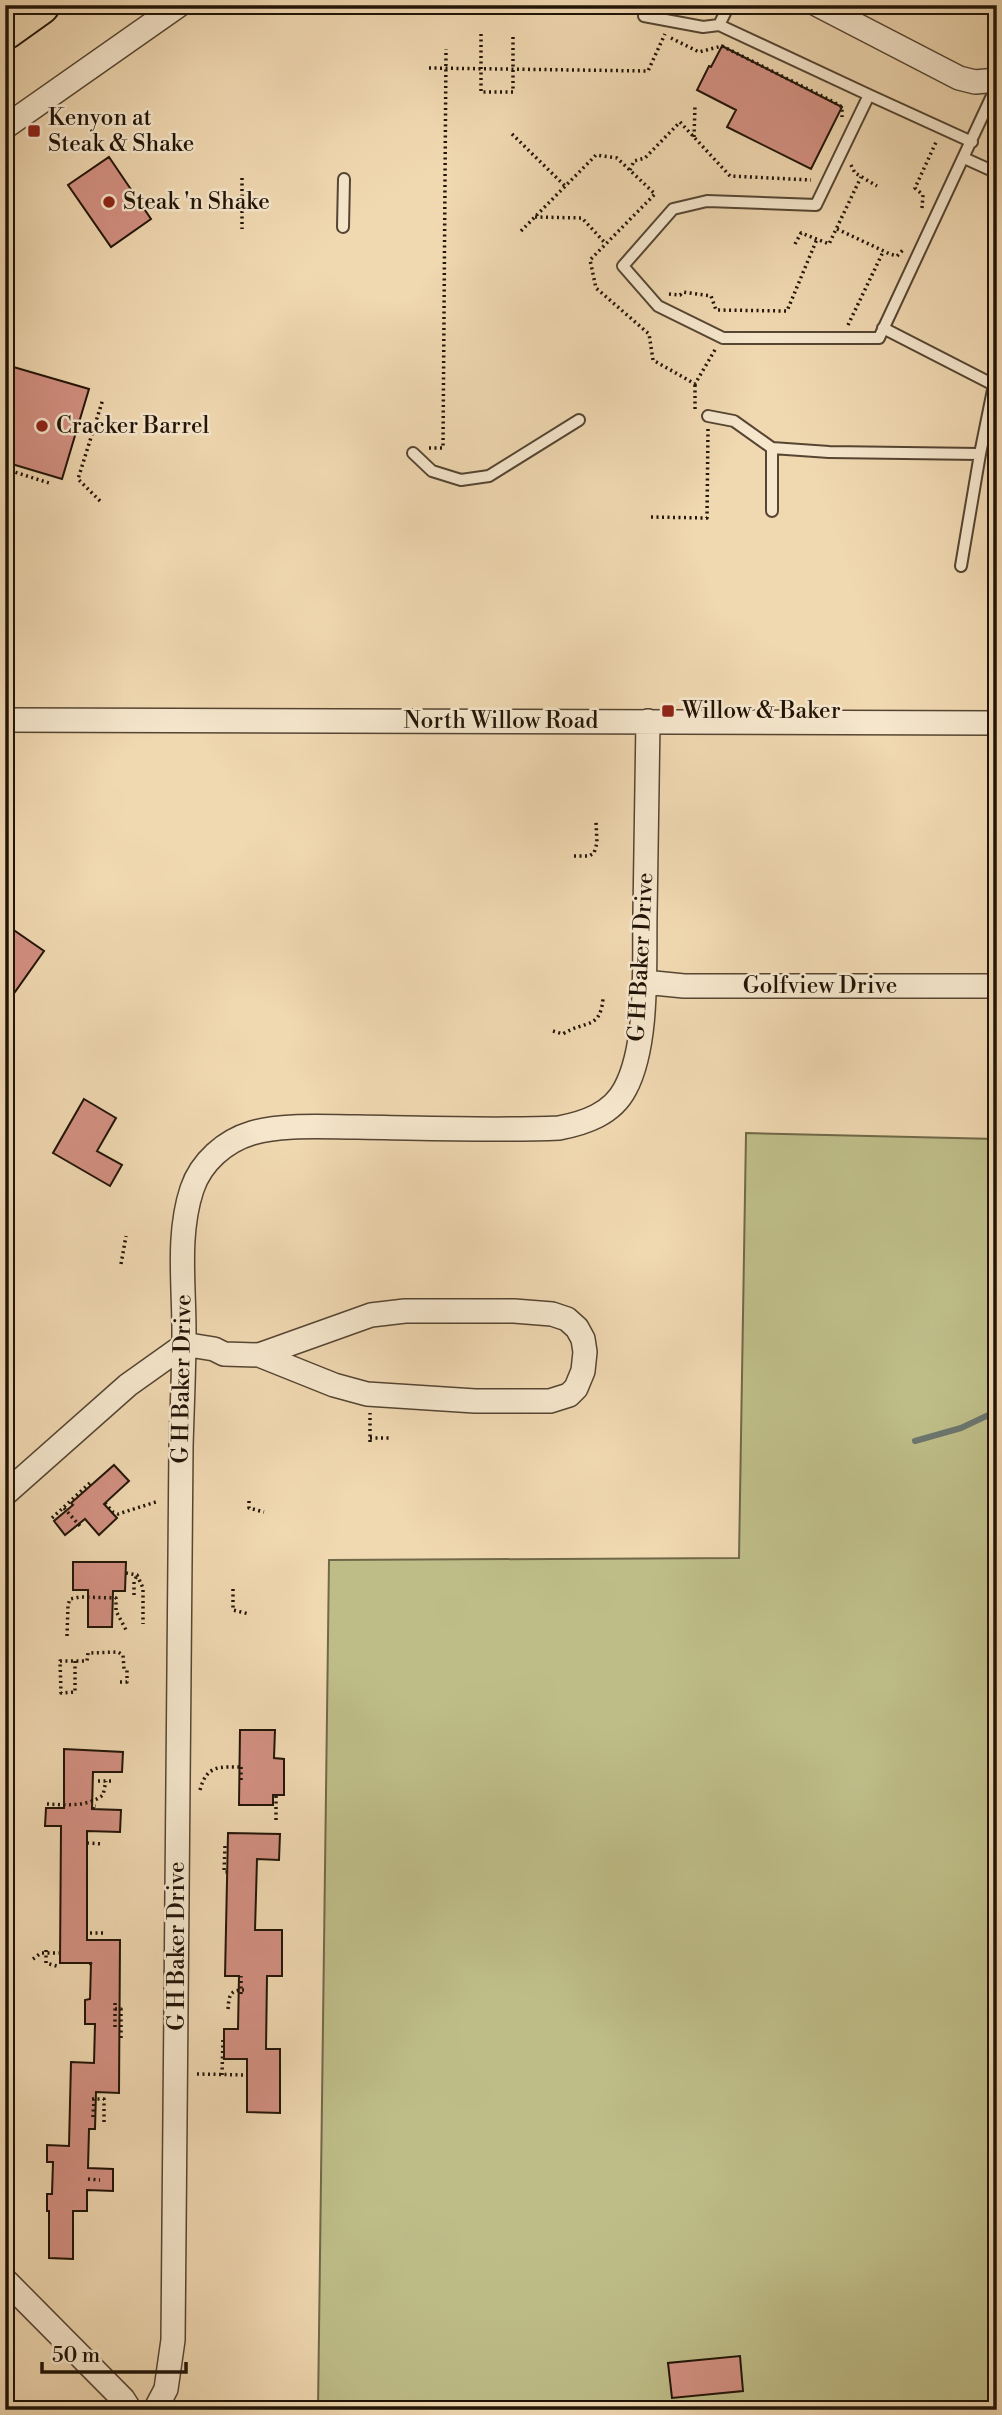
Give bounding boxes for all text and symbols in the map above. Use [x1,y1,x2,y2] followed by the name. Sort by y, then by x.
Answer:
[48,104,194,158] place label: Kenyon at Steak & Shake
[26,123,42,139] marker: Kenyon at Steak & Shake
[123,188,270,216] place label: Steak 'n Shake
[101,194,117,210] marker: Steak 'n Shake
[56,412,210,440] place label: Cracker Barrel
[34,418,50,434] marker: Cracker Barrel
[681,697,841,725] place label: Willow & Baker
[660,703,676,719] marker: Willow & Baker
[404,707,598,735] street label: North Willow Road
[623,872,659,1042] street label: G H Baker Drive
[743,972,897,1000] street label: Golfview Drive
[167,1294,197,1464] street label: G H Baker Drive
[163,1861,191,2031] street label: G H Baker Drive
[42,2331,186,2375] scale bar
[52,2343,100,2369] text: 50 m

